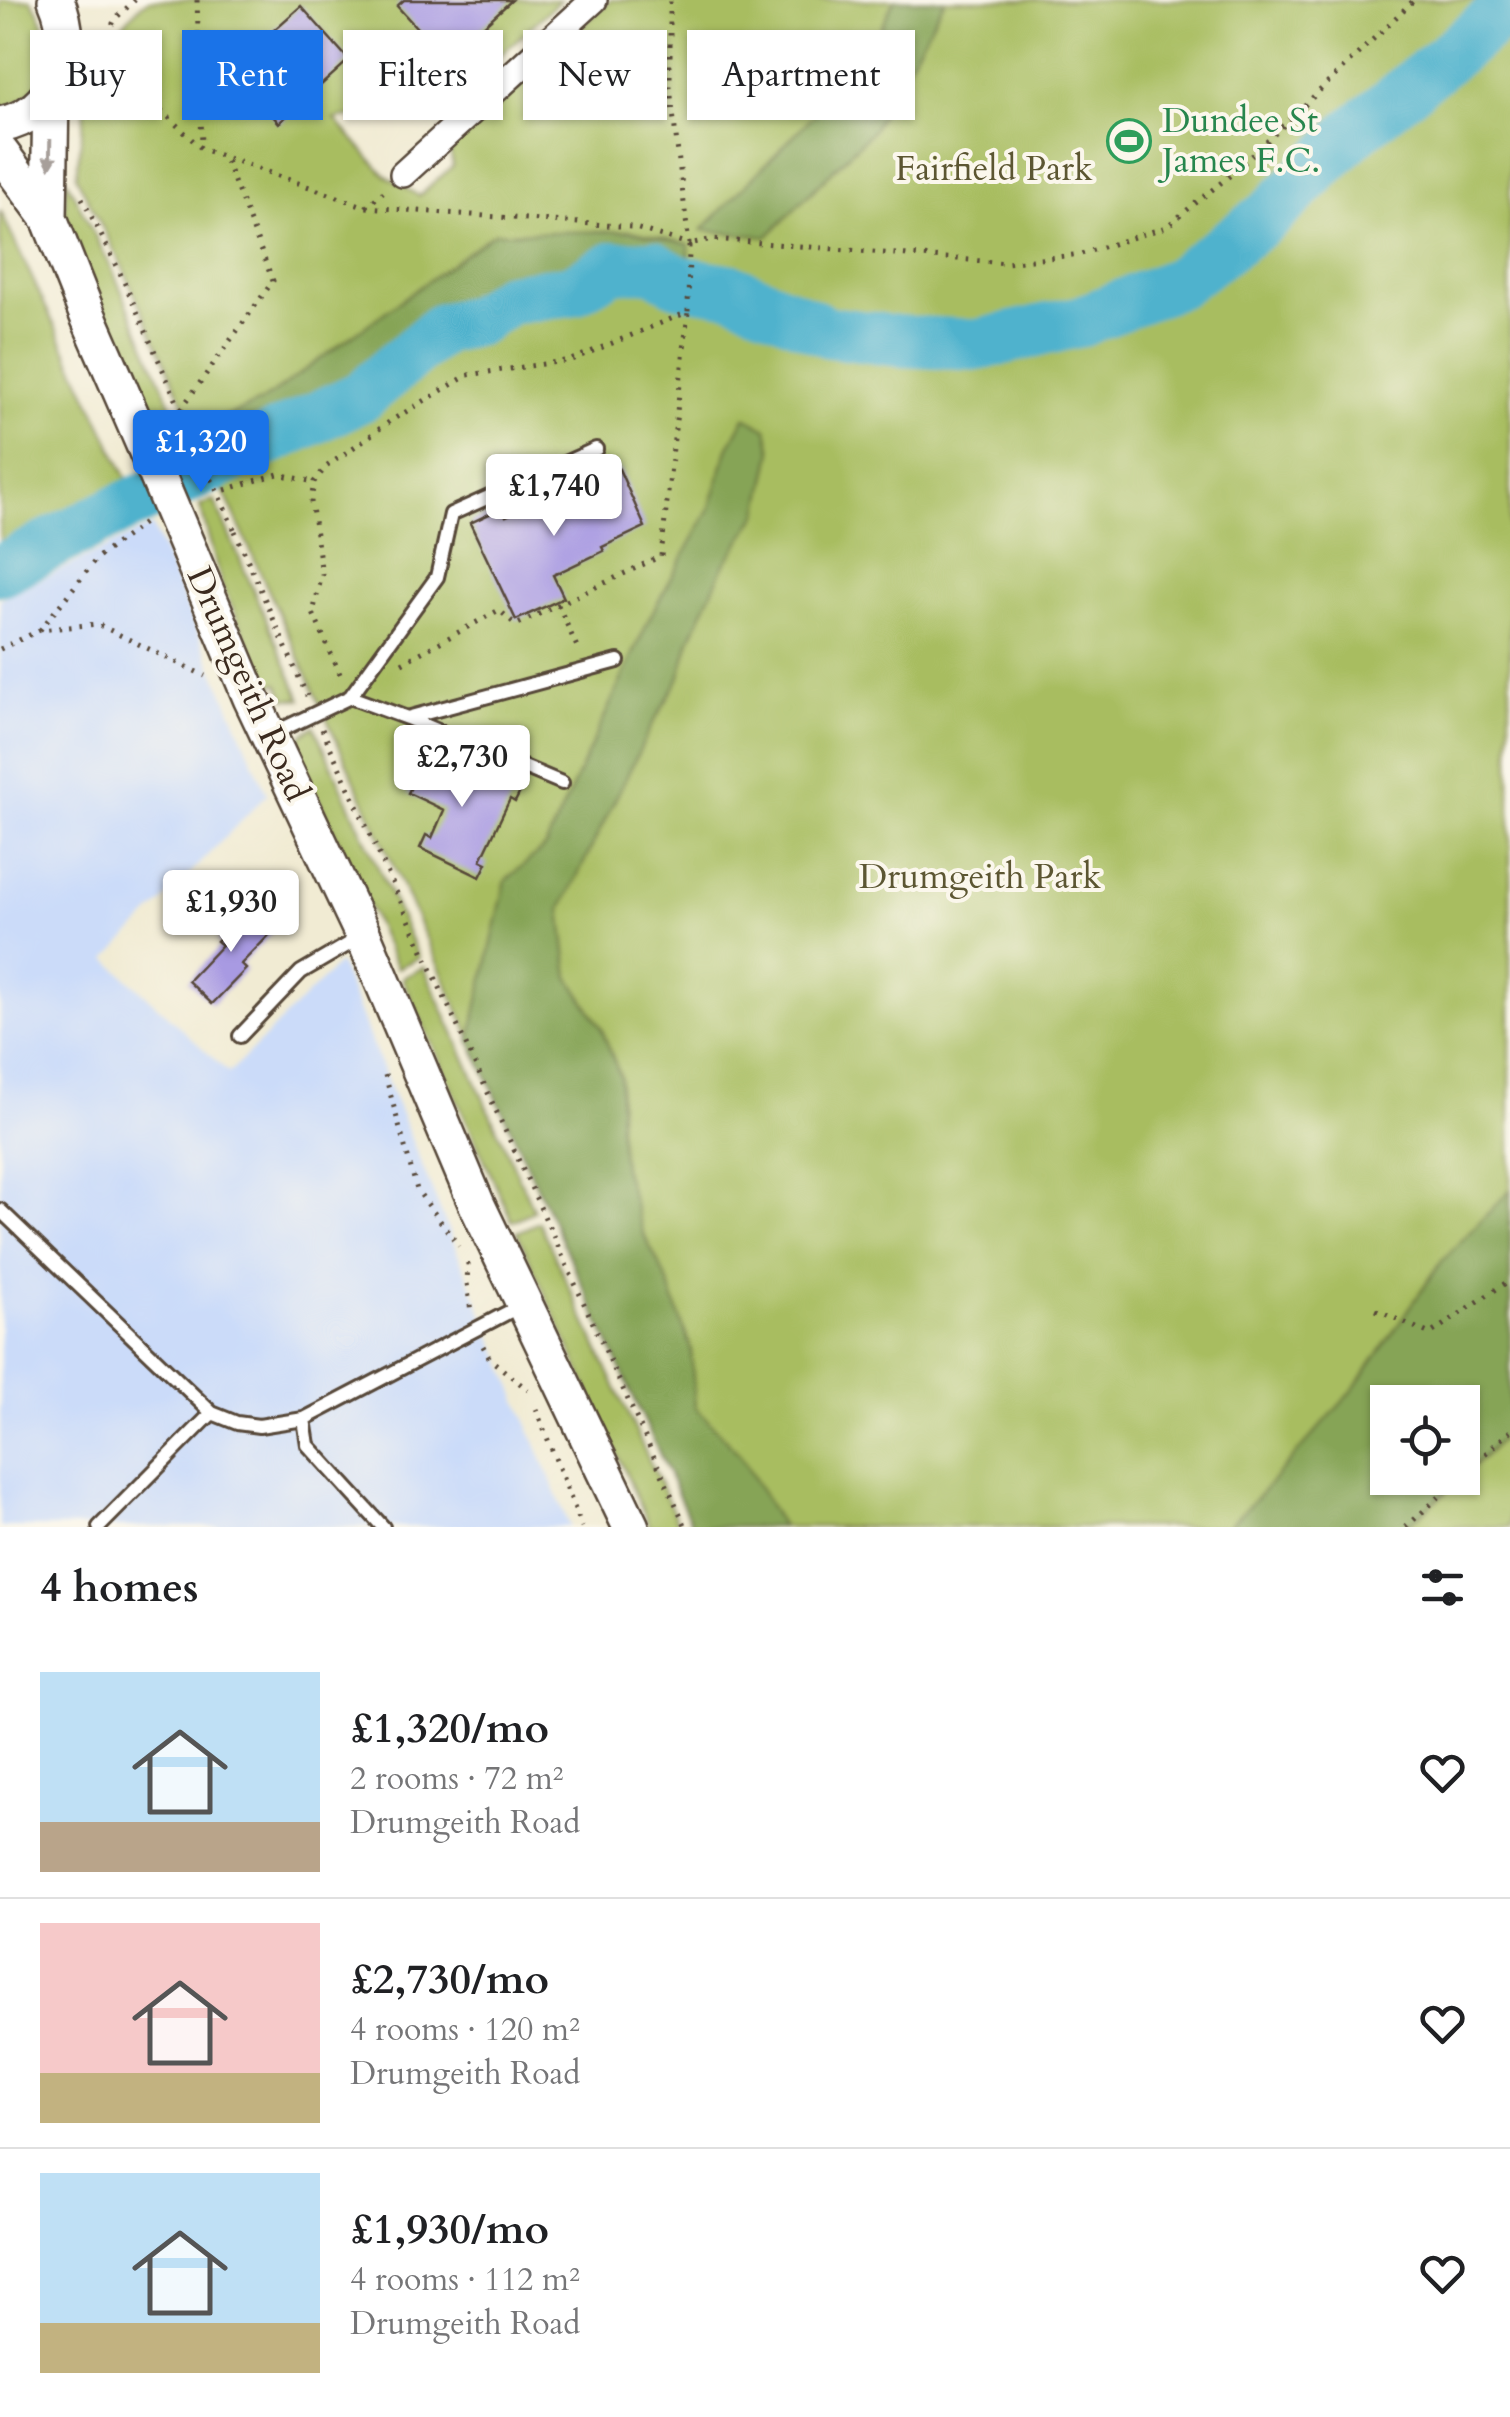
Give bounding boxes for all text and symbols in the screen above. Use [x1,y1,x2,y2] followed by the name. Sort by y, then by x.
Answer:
[30,30,162,120] chip: Buy
[182,30,323,120] chip: Rent
[343,30,503,120] chip: Filters
[523,30,667,120] chip: New
[687,30,915,120] chip: Apartment
[1157,97,1320,185] place label: Dundee St James F.C.
[1106,118,1152,164] sports icon: Dundee St James F.C.
[42,139,58,171] one-way arrow
[895,145,1093,193] park label: Fairfield Park
[120,410,282,495] pin: £1,320
[155,420,247,464] text: £1,320
[473,454,635,539] pin: £1,740
[508,464,600,508] text: £1,740
[175,559,321,809] street label: Drumgeith Road
[381,725,543,810] pin: £2,730
[416,735,508,779] text: £2,730
[859,853,1101,901] park label: Drumgeith Park
[150,870,312,955] pin: £1,930
[185,880,277,924] text: £1,930
[1370,1385,1480,1495] map controls
[1370,1385,1480,1495] button: locate
[40,1559,198,1616] text: 4 homes
[1415,1560,1470,1615] icon: filters
[350,1700,549,1757] text: £1,320/mo
[120,1712,240,1832] icon: home
[1415,1745,1470,1800] icon: heart
[350,1757,563,1801] text: 2 rooms · 72 m²
[350,1801,580,1845] text: Drumgeith Road
[350,1951,549,2008] text: £2,730/mo
[120,1963,240,2083] icon: home
[1415,1996,1470,2051] icon: heart
[350,2008,580,2052] text: 4 rooms · 120 m²
[350,2052,580,2096] text: Drumgeith Road
[350,2201,549,2258] text: £1,930/mo
[120,2213,240,2333] icon: home
[1415,2246,1470,2301] icon: heart
[350,2258,580,2302] text: 4 rooms · 112 m²
[350,2302,580,2346] text: Drumgeith Road

